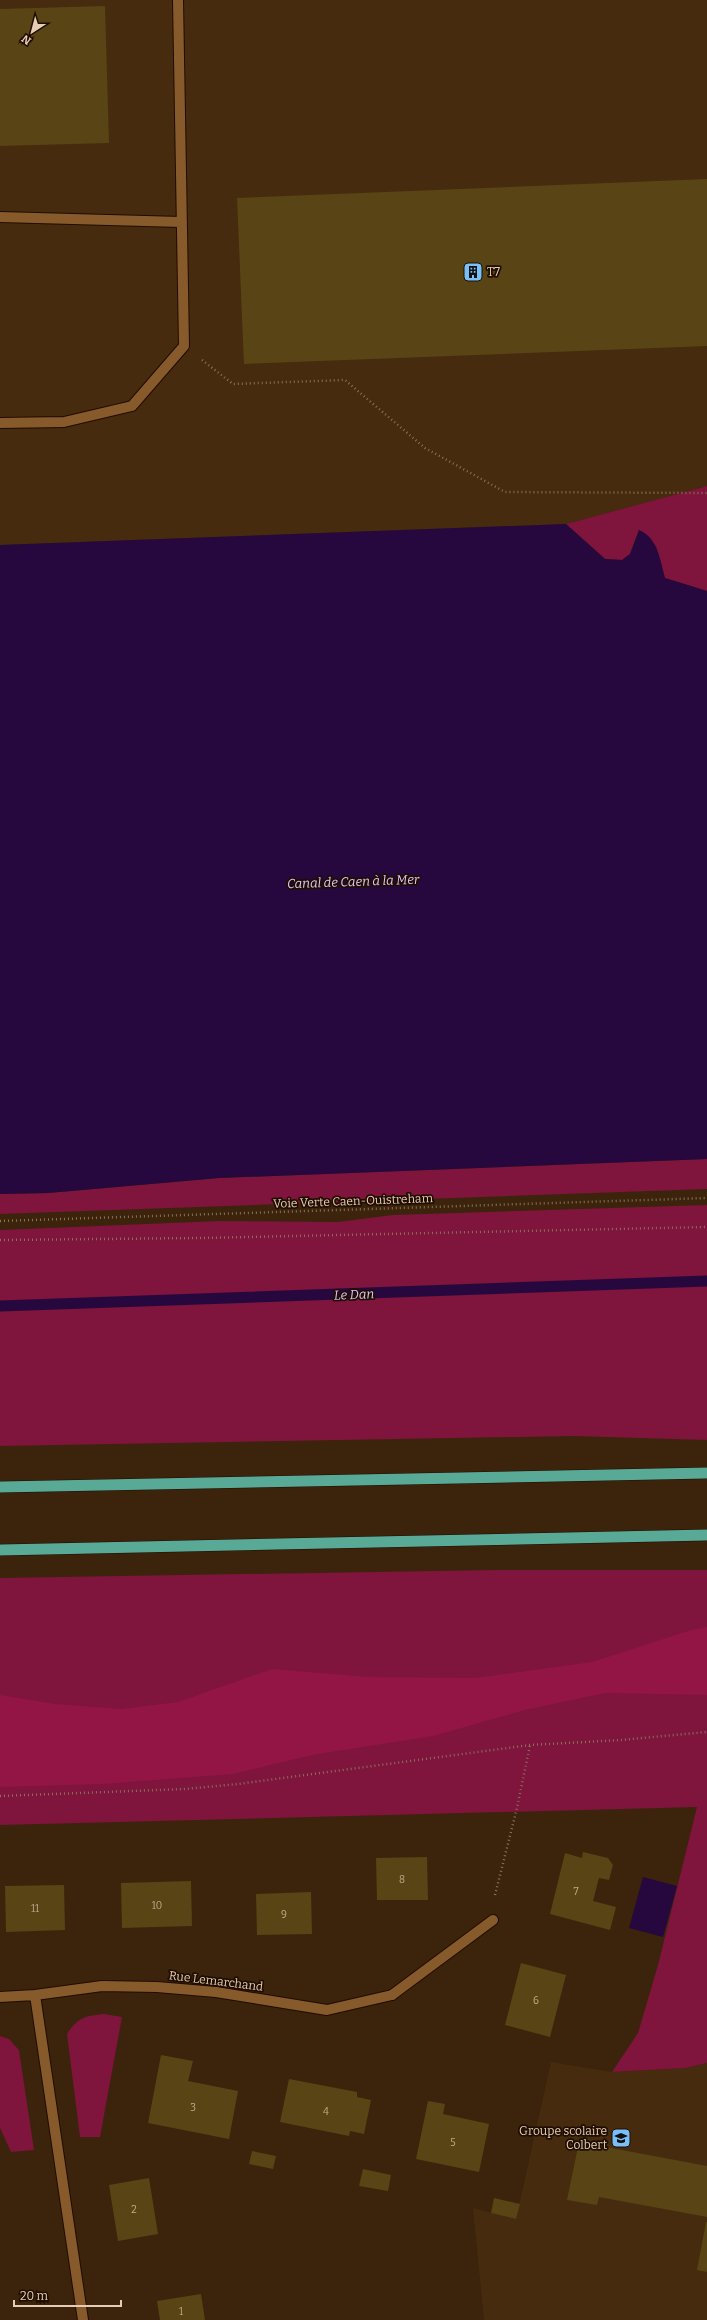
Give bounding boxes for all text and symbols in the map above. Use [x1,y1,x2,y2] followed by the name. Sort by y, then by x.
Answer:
[12,12,52,52] north arrow
[19,32,34,47] text: N
[462,261,484,283] building icon: T7
[487,265,500,279] place label: T7
[287,872,420,891] water label: Canal de Caen à la Mer
[273,1191,434,1211] street label: Voie Verte Caen-Ouistreham
[334,1286,375,1303] water label: Le Dan
[399,1874,405,1886] house number: 8
[573,1886,579,1898] house number: 7
[152,1900,162,1912] house number: 10
[31,1903,39,1915] house number: 11
[281,1909,287,1921] house number: 9
[168,1968,264,1994] street label: Rue Lemarchand
[533,1995,539,2007] house number: 6
[190,2102,196,2114] house number: 3
[323,2106,329,2118] house number: 4
[519,2124,608,2152] place label: Groupe scolaire Colbert
[610,2127,632,2149] school or university icon: Groupe scolaire Colbert
[450,2137,456,2149] house number: 5
[131,2204,137,2216] house number: 2
[14,2282,121,2308] scale bar
[20,2289,49,2303] text: 20 m
[179,2306,183,2318] house number: 1

